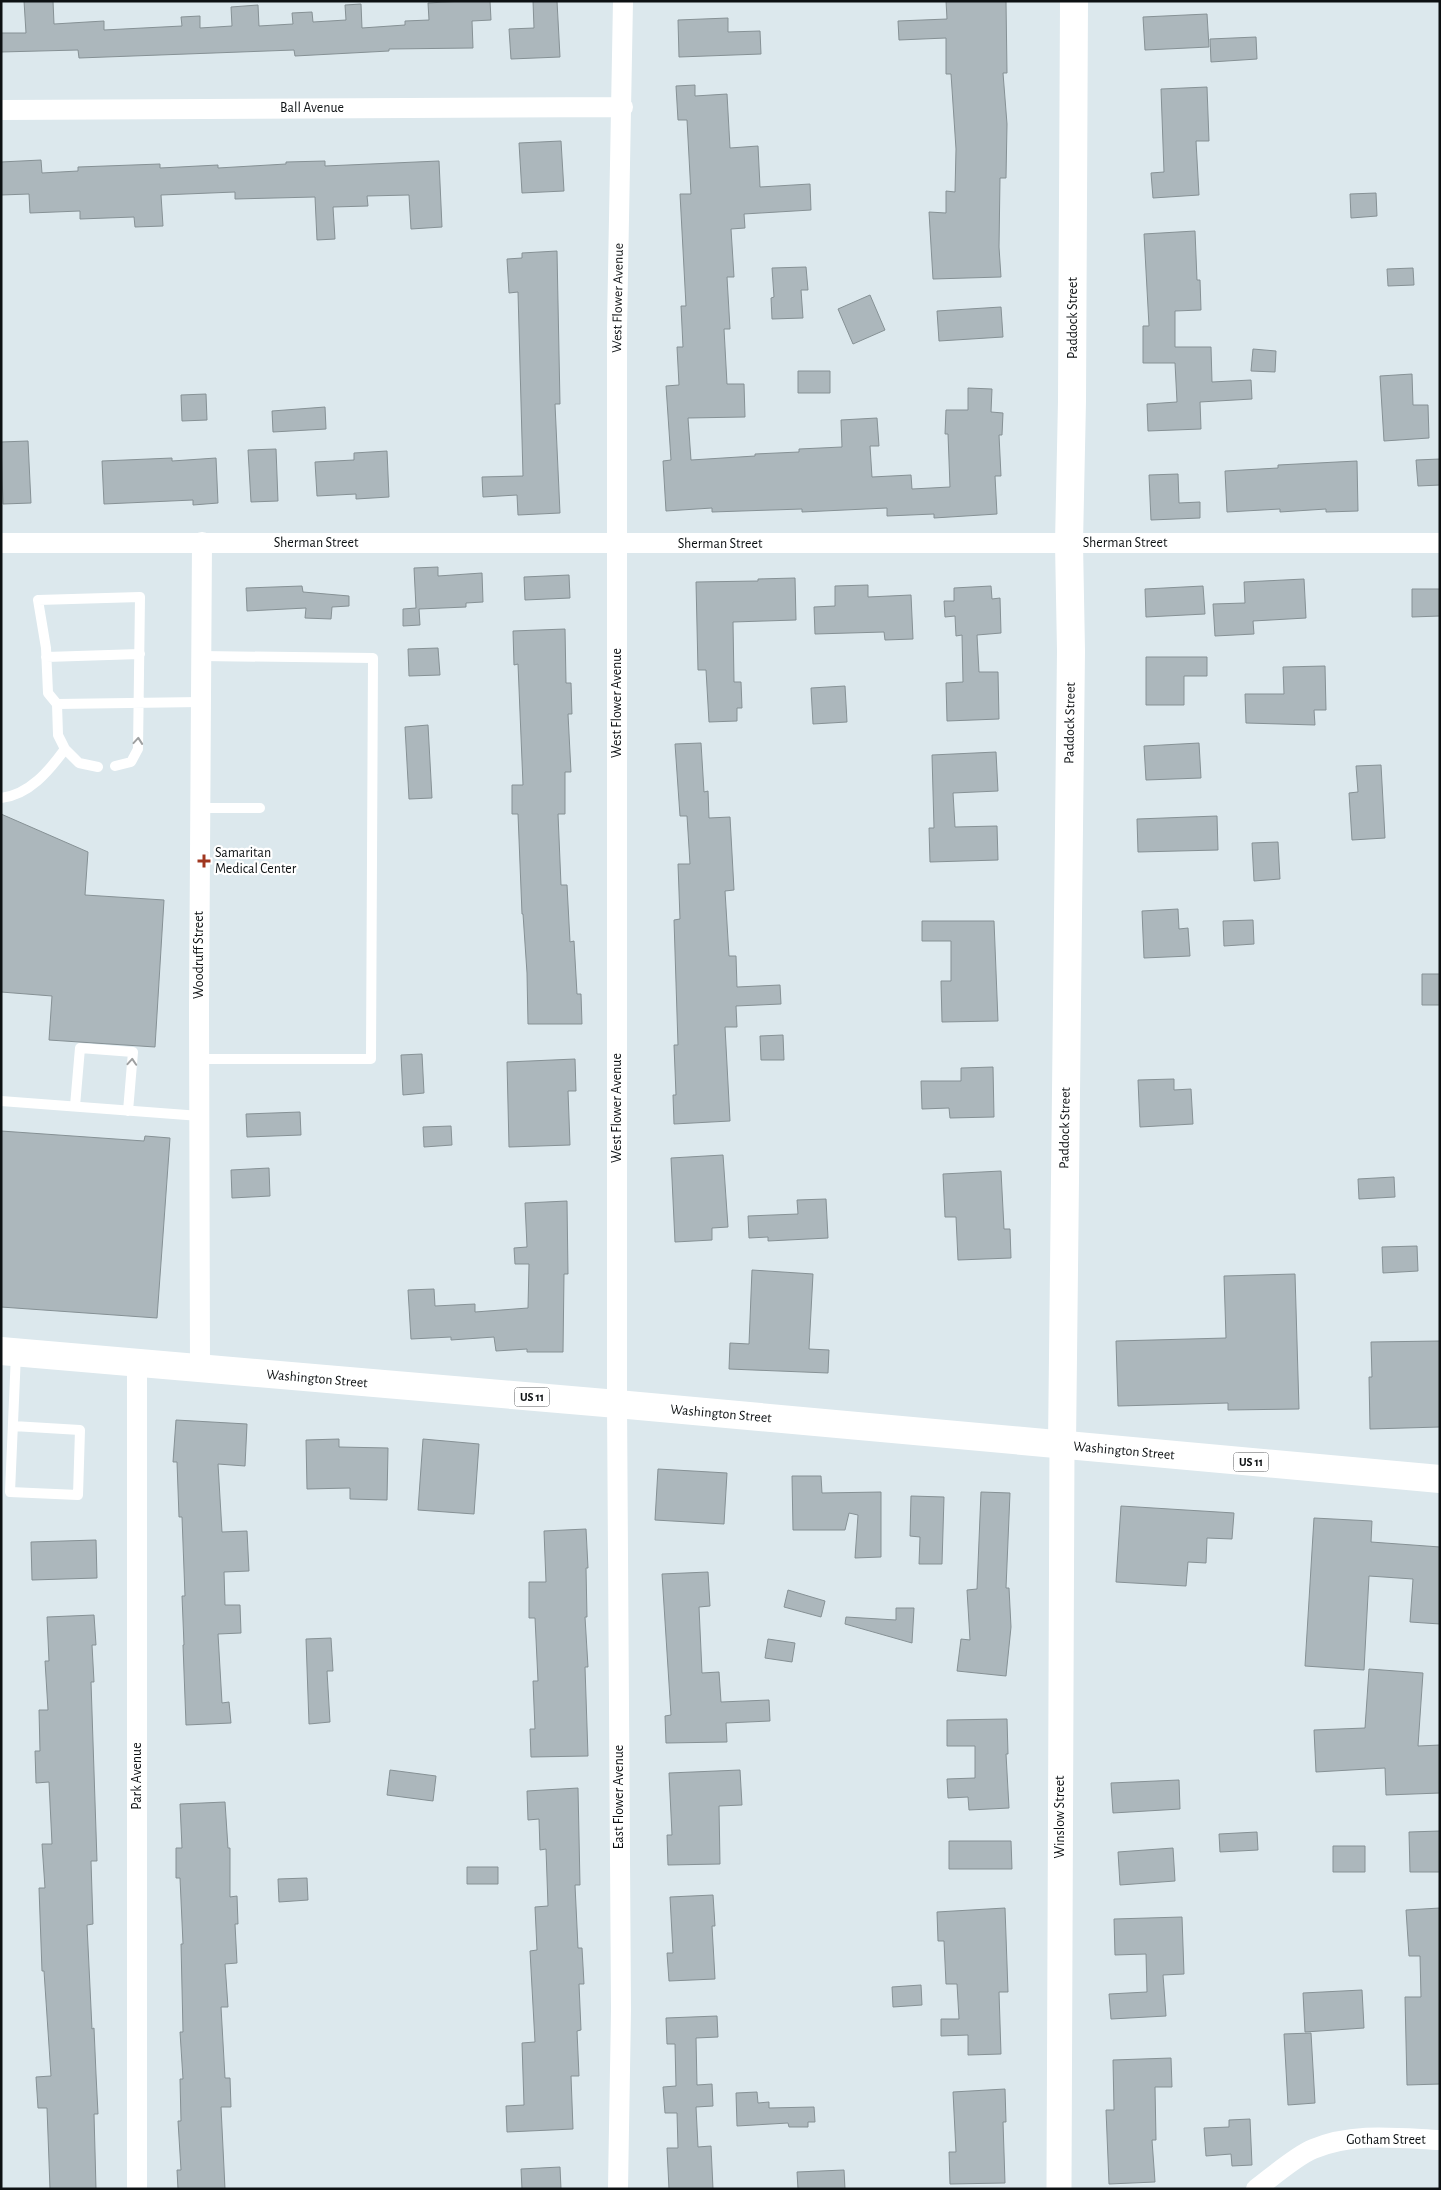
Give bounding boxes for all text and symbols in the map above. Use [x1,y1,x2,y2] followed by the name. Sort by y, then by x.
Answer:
[280,101,344,115] street label: Ball Avenue
[610,243,626,353] street label: West Flower Avenue
[1066,277,1080,359] street label: Paddock Street
[274,536,359,550] street label: Sherman Street
[1083,536,1168,550] street label: Sherman Street
[678,537,763,551] street label: Sherman Street
[610,648,624,758] street label: West Flower Avenue
[1062,681,1078,764] street label: Paddock Street
[133,737,144,745] one-way arrow
[215,846,297,876] place label: Samaritan Medical Center
[197,854,211,868] marker: Samaritan Medical Center
[192,910,206,999] street label: Woodruff Street
[610,1053,624,1163] street label: West Flower Avenue
[127,1058,138,1066] one-way arrow
[1057,1086,1073,1169] street label: Paddock Street
[266,1368,369,1390] street label: Washington Street
[514,1388,550,1406] road number: US 11
[670,1403,773,1425] street label: Washington Street
[1073,1440,1176,1462] street label: Washington Street
[1234,1452,1268,1471] road number: US 11
[130,1742,144,1810] street label: Park Avenue
[612,1745,626,1849] street label: East Flower Avenue
[1053,1775,1067,1859] street label: Winslow Street
[1346,2133,1426,2147] street label: Gotham Street

